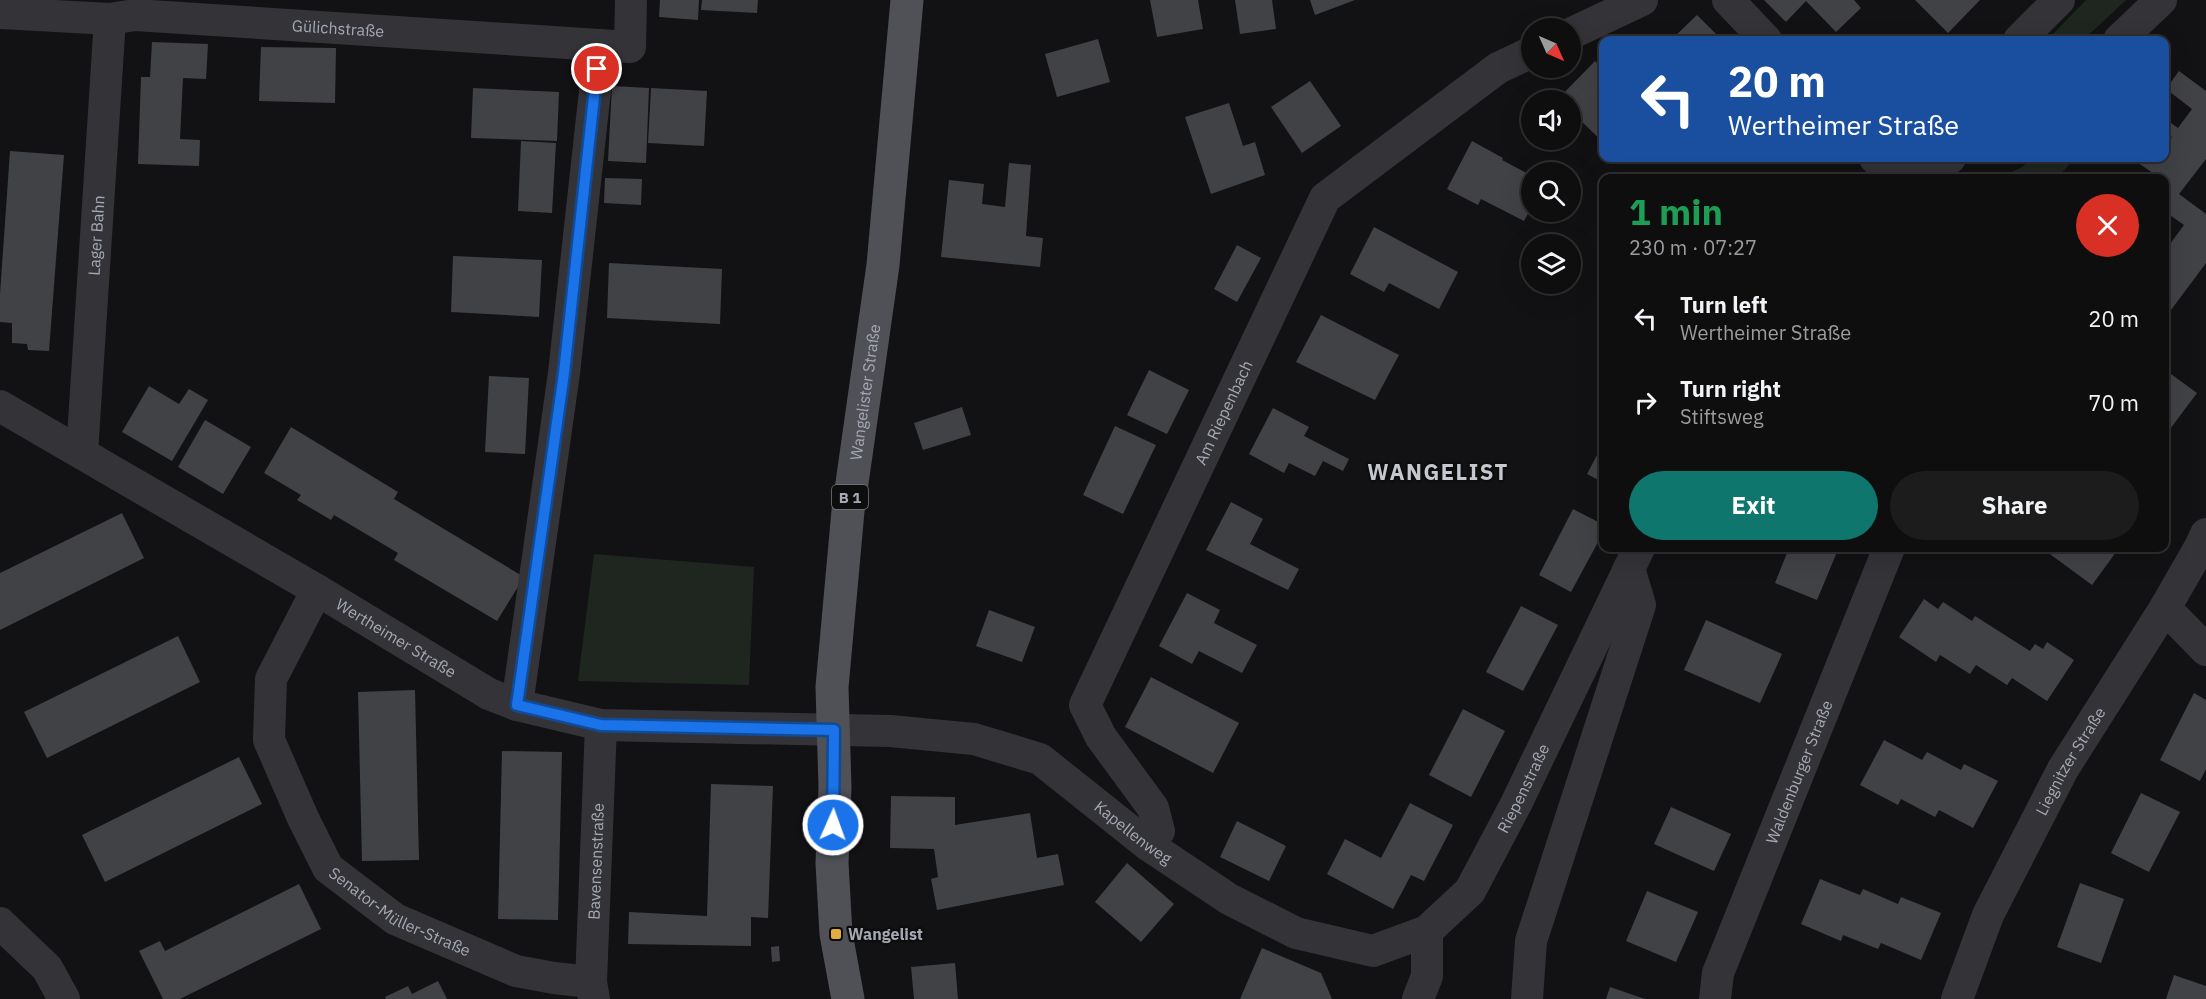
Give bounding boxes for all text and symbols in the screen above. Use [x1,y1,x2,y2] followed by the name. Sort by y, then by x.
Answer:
[291,15,385,41] street label: Gülichstraße
[1521,18,1581,78] north arrow
[1521,18,1581,294] map controls
[571,43,622,94] pin
[580,52,613,85] icon: arrive
[1728,54,1826,109] text: 20 m
[1629,60,1707,138] icon: left
[1521,90,1581,150] button: sound
[1728,107,1959,142] text: Wertheimer Straße
[1521,162,1581,222] button: search
[1629,188,1723,235] text: 1 min
[2076,194,2139,257] button: close
[83,195,109,276] street label: Lager Bahn
[1521,234,1581,294] button: layers
[1629,234,1757,261] text: 230 m · 07:27
[1680,290,1768,319] text: Turn left
[1629,302,1662,335] icon: left
[2088,304,2139,333] text: 20 m
[1680,319,1851,346] text: Wertheimer Straße
[845,323,884,462] street label: Wangelister Straße
[1190,357,1257,468] street label: Am Riepenbach
[1680,374,1781,403] text: Turn right
[1629,386,1662,419] icon: right
[2088,388,2139,417] text: 70 m
[1680,403,1764,430] text: Stiftsweg
[1367,457,1509,486] district label: WANGELIST
[1629,471,1878,540] button: Exit
[1890,471,2139,540] button: Share
[832,485,868,509] road number: B 1
[332,594,460,682] street label: Wertheimer Straße
[1761,697,1837,847] street label: Waldenburger Straße
[2031,703,2110,819] street label: Liegnitzer Straße
[1493,740,1554,836] street label: Riepenstraße
[801,793,865,857] position arrow
[1090,796,1176,868] street label: Kapellenweg
[583,802,608,920] street label: Bavensenstraße
[325,862,474,960] street label: Senator-Müller-Straße
[848,924,923,944] place label: Wangelist
[829,927,843,941] marker: Wangelist

